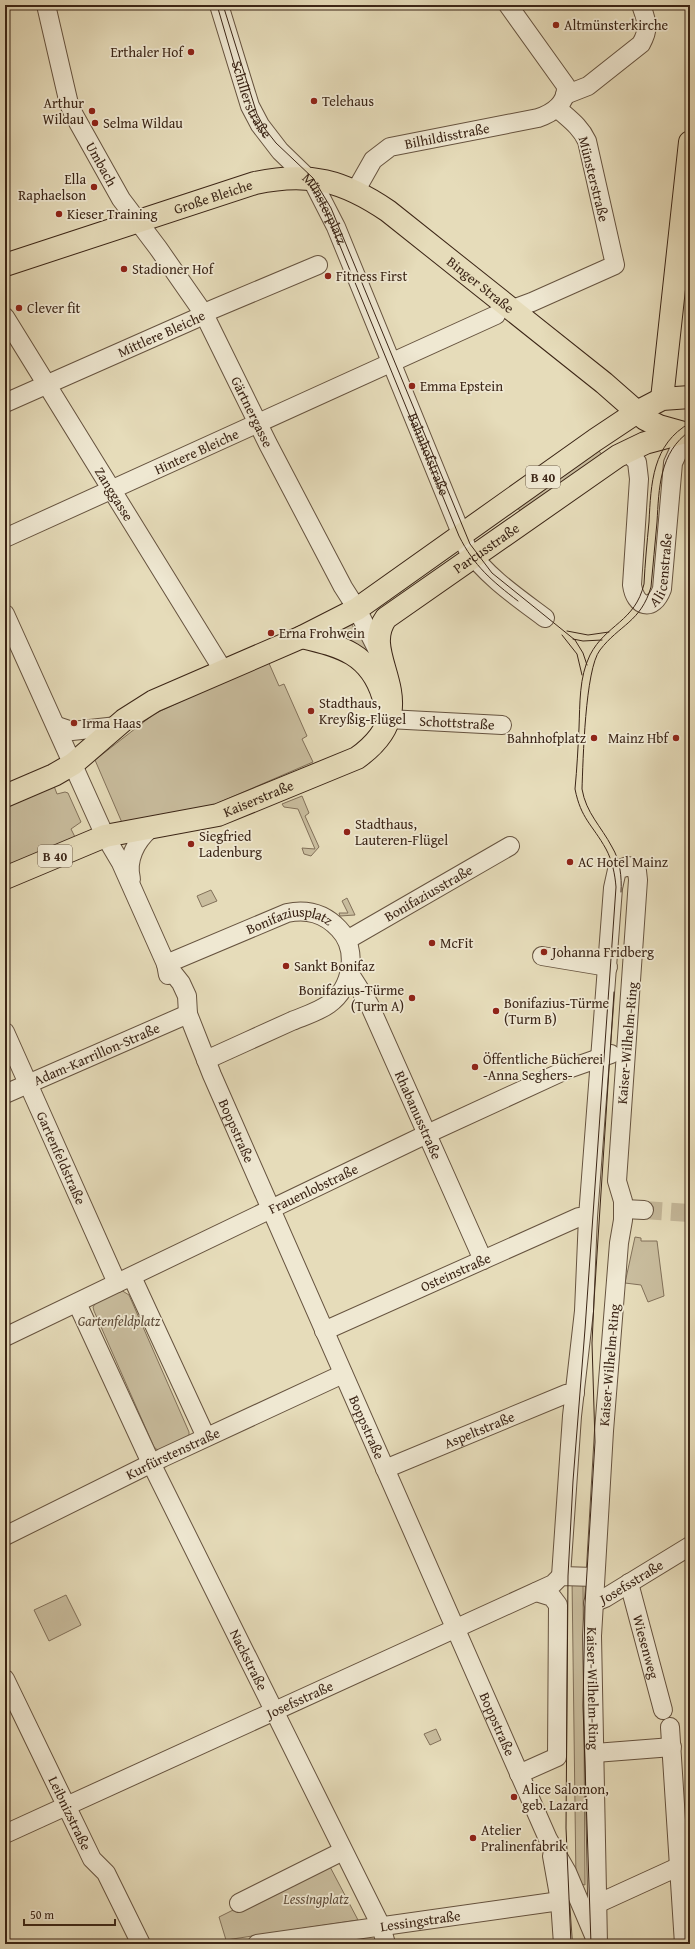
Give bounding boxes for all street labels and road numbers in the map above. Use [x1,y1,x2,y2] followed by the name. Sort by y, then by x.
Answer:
[227,58,277,143] street label: Schillerstraße
[403,118,492,154] street label: Bilhildisstraße
[574,134,614,224] street label: Münsterstraße
[81,138,122,190] street label: Umbach
[298,168,352,247] street label: Münsterplatz
[171,174,255,219] street label: Große Bleiche
[443,252,519,318] street label: Binger Straße
[114,305,209,362] street label: Mittlere Bleiche
[226,373,278,451] street label: Gärtnergasse
[403,410,455,499] street label: Bahnhofstraße
[151,424,242,479] street label: Hintere Bleiche
[90,463,139,525] street label: Zanggasse
[526,466,560,488] road number: B 40
[449,518,524,578] street label: Parcusstraße
[645,532,677,611] street label: Alicenstraße
[419,711,495,735] street label: Schottstraße
[220,775,297,822] street label: Kaiserstraße
[38,845,72,867] road number: B 40
[381,859,477,926] street label: Bonifaziusstraße
[243,901,337,939] street label: Bonifaziusplatz
[612,981,642,1105] street label: Kaiser-Wilhelm-Ring
[30,1017,163,1090] street label: Adam-Karrillon-Straße
[390,1068,447,1163] street label: Rhabanusstraße
[214,1096,259,1166] street label: Boppstraße
[32,1108,91,1208] street label: Gartenfeldstraße
[265,1159,362,1219] street label: Frauenlobstraße
[417,1248,494,1297] street label: Osteinstraße
[594,1303,624,1427] street label: Kaiser-Wilhelm-Ring
[344,1392,390,1463] street label: Boppstraße
[441,1406,518,1453] street label: Aspeltstraße
[122,1422,223,1484] street label: Kurfürstenstraße
[595,1554,667,1610] street label: Josefsstraße
[628,1612,664,1681] street label: Wiesenweg
[225,1626,273,1694] street label: Nackstraße
[582,1627,604,1750] street label: Kaiser-Wilhelm-Ring
[261,1675,337,1724] street label: Josefsstraße
[475,1689,520,1759] street label: Boppstraße
[43,1773,96,1854] street label: Leibnizstraße
[379,1905,462,1936] street label: Lessingstraße

